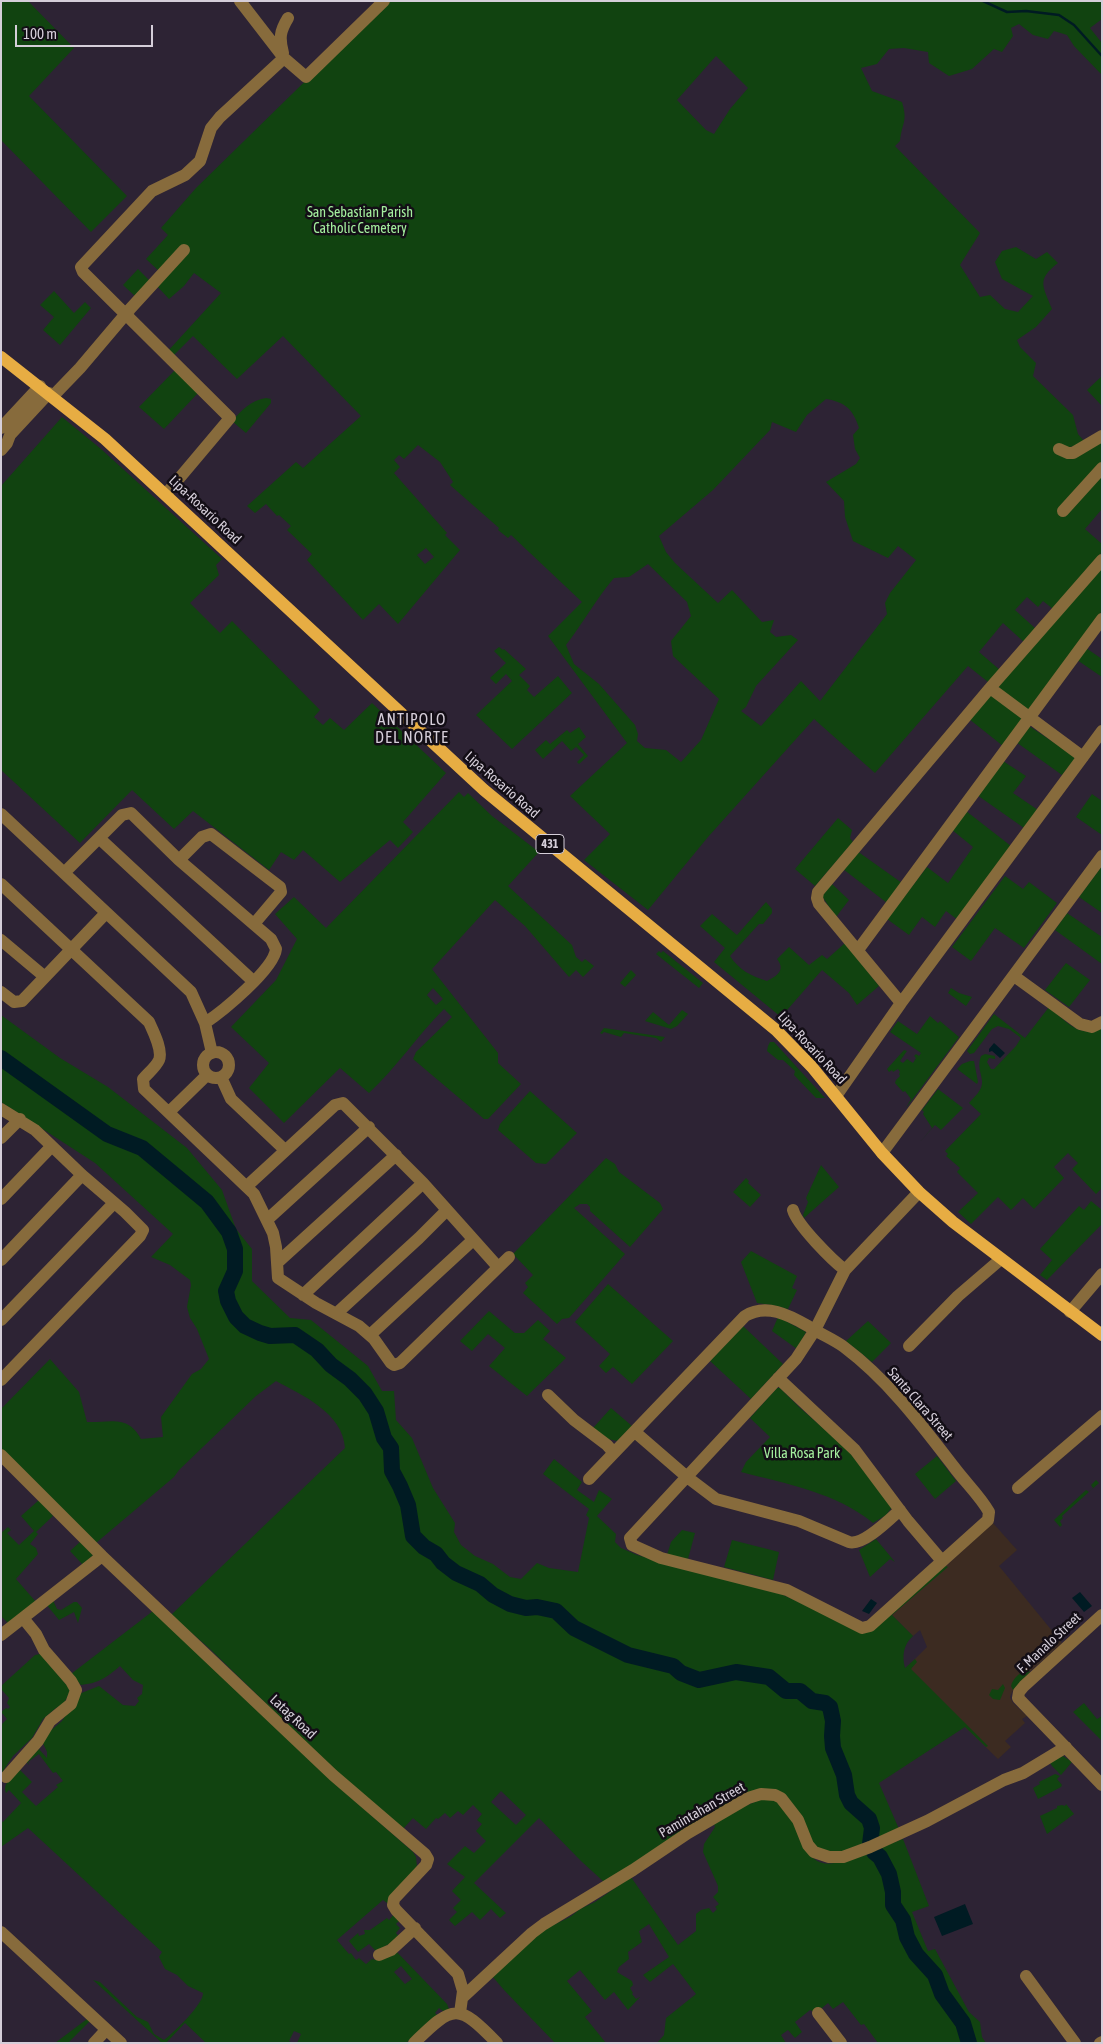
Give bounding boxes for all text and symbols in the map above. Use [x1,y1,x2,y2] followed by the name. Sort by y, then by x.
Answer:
[18,15,155,47] scale bar
[23,25,57,42] text: 100 m
[307,205,413,238] park label: San Sebastian Parish Catholic Cemetery
[165,472,245,548] street label: Lipa-Rosario Road
[374,710,450,748] district label: ANTIPOLO DEL NORTE
[461,748,543,822] street label: Lipa-Rosario Road
[536,834,564,854] road number: 431
[774,1008,850,1088] street label: Lipa-Rosario Road
[884,1364,956,1444] street label: Santa Clara Street
[764,1446,840,1462] park label: Villa Rosa Park
[1014,1609,1084,1677] street label: F. Manalo Street
[266,1691,320,1743] street label: Latag Road
[656,1779,748,1841] street label: Pamintahan Street

